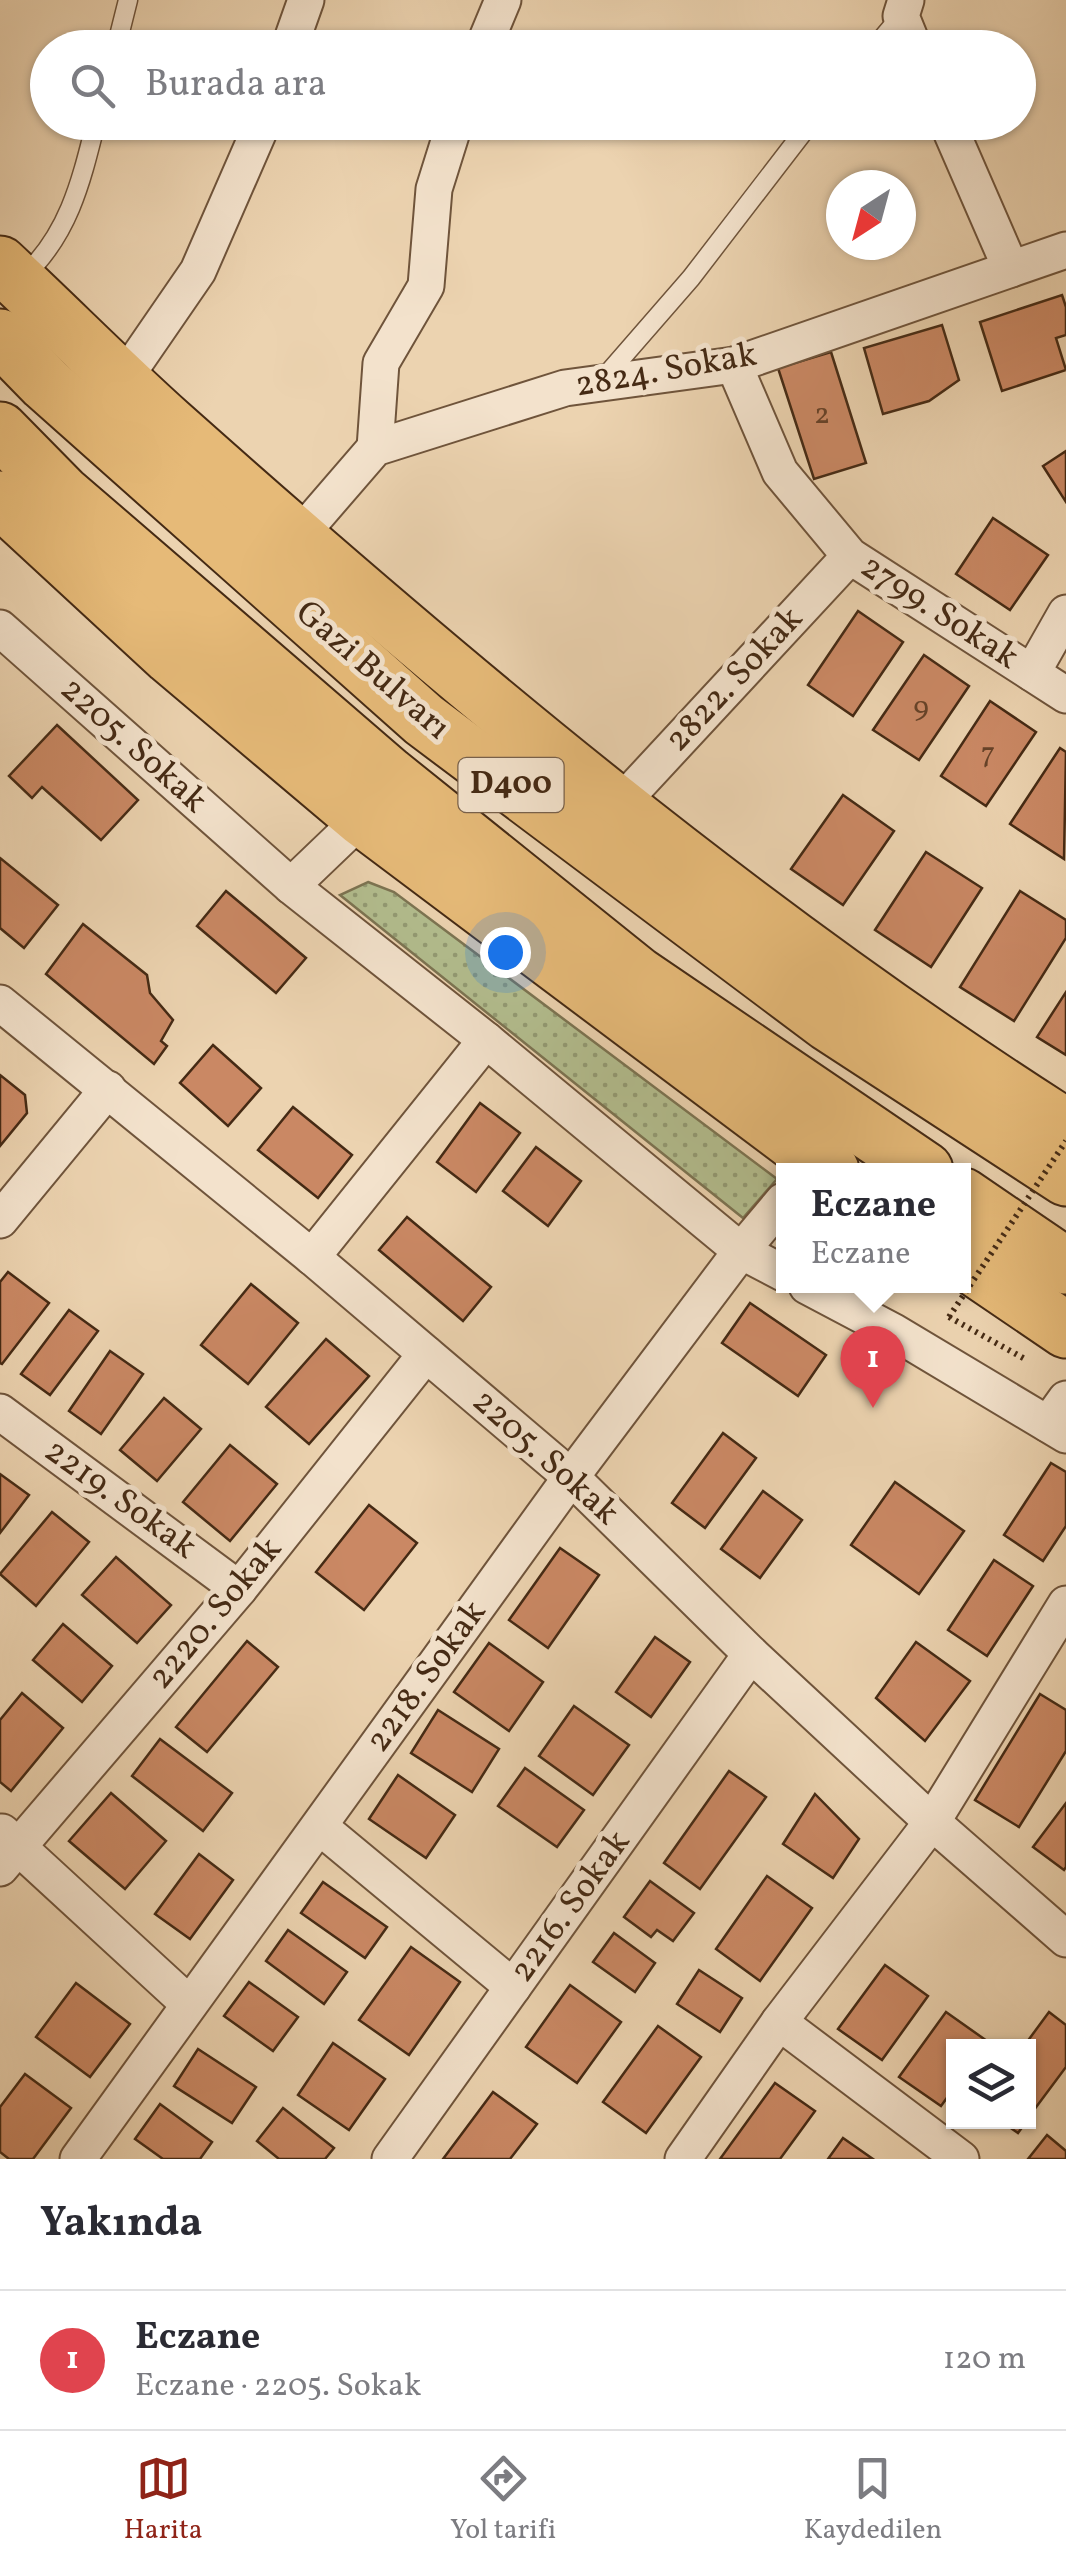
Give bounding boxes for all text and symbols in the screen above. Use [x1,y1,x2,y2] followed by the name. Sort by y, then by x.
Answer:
[30,30,1036,140] search box
[65,58,120,113] icon: search
[145,59,327,112] text: Burada ara
[826,170,916,260] north arrow
[571,331,761,411] street label: 2824. Sokak
[814,394,830,436] house number: 2
[851,544,1027,682] street label: 2799. Sokak
[284,590,460,752] street label: Gazi Bulvarı
[655,597,815,763] street label: 2822. Sokak
[49,667,217,825] street label: 2205. Sokak
[913,687,929,729] house number: 9
[981,733,995,775] house number: 7
[458,758,564,812] road number: D400
[480,927,531,978] your location
[776,1163,971,1293] popup
[811,1180,936,1233] text: Eczane
[811,1233,911,1277] text: Eczane
[840,1326,906,1408] pin: 1
[461,1379,629,1537] street label: 2205. Sokak
[34,1428,206,1572] street label: 2219. Sokak
[138,1528,294,1700] street label: 2220. Sokak
[355,1591,499,1763] street label: 2218. Sokak
[499,1821,643,1993] street label: 2216. Sokak
[946,2039,1036,2129] map controls
[946,2039,1036,2129] button: layers
[40,2195,203,2254] text: Yakında
[135,2312,260,2365] text: Eczane
[66,2338,79,2382] text: 1
[943,2338,1026,2382] text: 120 m
[135,2365,421,2409] text: Eczane · 2205. Sokak
[124,2451,203,2550] tab: Harita
[450,2451,556,2550] tab: Yol tarifi
[804,2451,942,2550] tab: Kaydedilen

